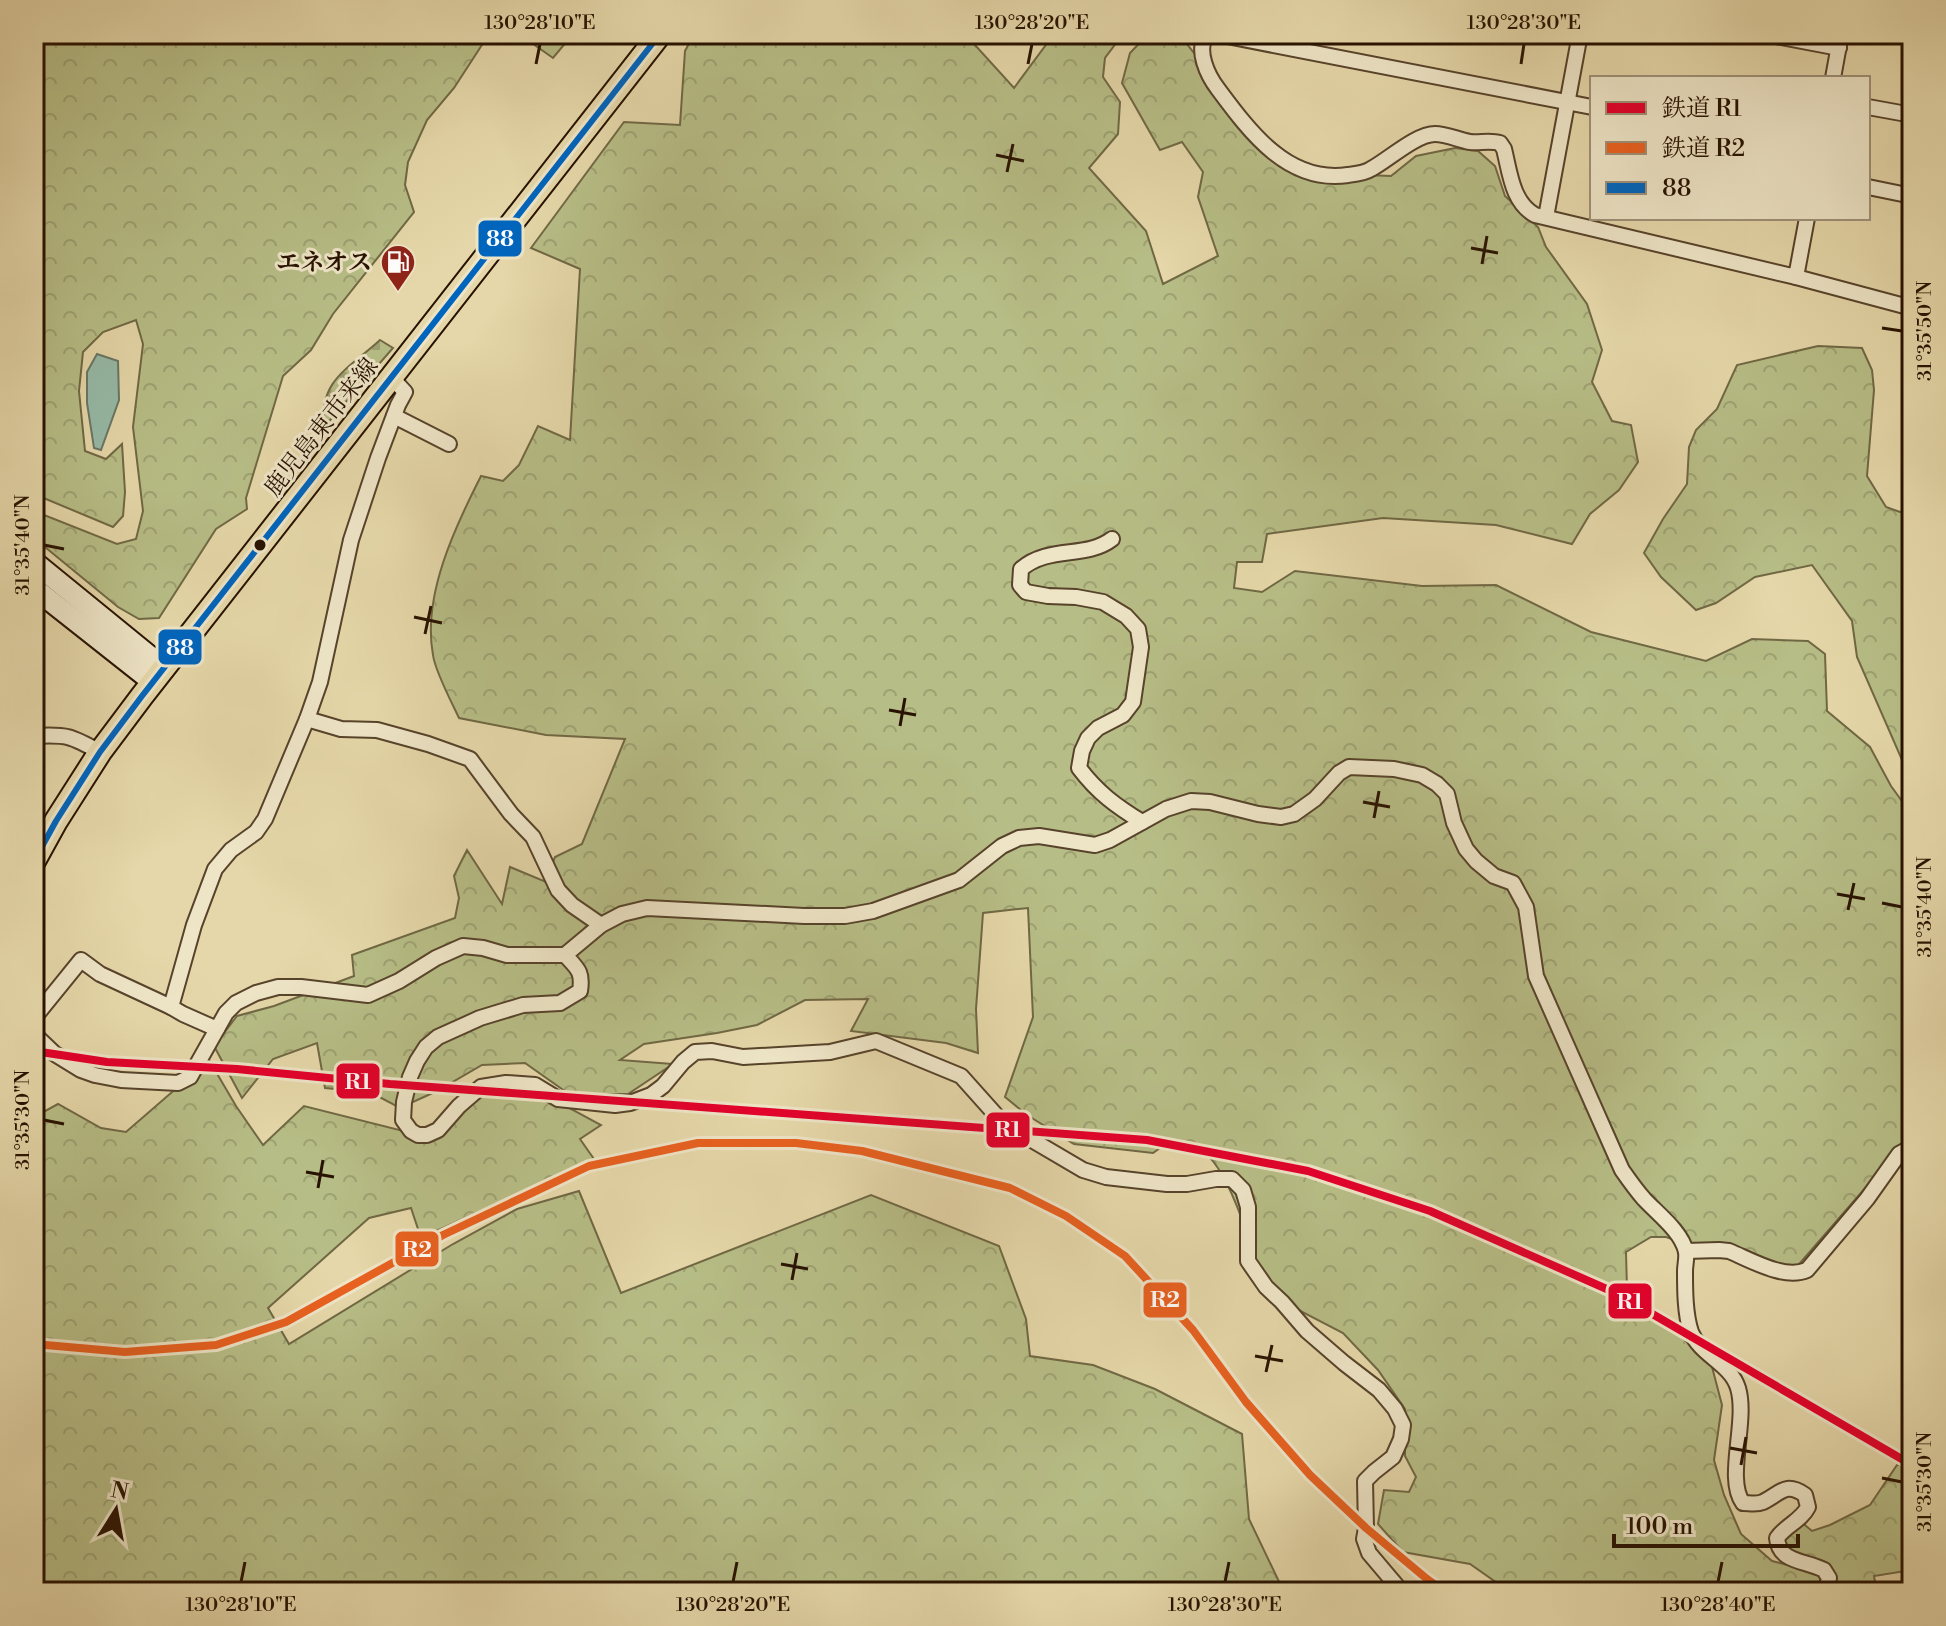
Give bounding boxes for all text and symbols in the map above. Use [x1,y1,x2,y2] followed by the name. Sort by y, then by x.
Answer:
[484,11,596,36] text: 130°28'10"E
[975,11,1089,36] text: 130°28'20"E
[1467,11,1581,36] text: 130°28'30"E
[1590,76,1870,220] legend
[1662,94,1743,124] text: 鉄道 R1
[1662,134,1745,164] text: 鉄道 R2
[1662,174,1691,204] text: 88
[477,219,523,258] line badge: 88
[486,226,514,253] text: 88
[379,243,417,293] fuel station icon: エネオス
[276,248,372,278] place label: エネオス
[1913,281,1938,381] text: 31°35'50"N
[258,352,385,503] street label: 鹿児島東市来線
[11,494,36,595] text: 31°35'40"N
[252,537,268,553] unlabelled marker
[157,628,203,666] line badge: 88
[166,635,194,662] text: 88
[1913,856,1938,957] text: 31°35'40"N
[335,1062,381,1100] line badge: R1
[345,1069,372,1096] text: R1
[11,1070,36,1170] text: 31°35'30"N
[985,1111,1031,1149] line badge: R1
[995,1117,1022,1144] text: R1
[394,1230,440,1268] line badge: R2
[402,1237,432,1264] text: R2
[1142,1281,1188,1319] line badge: R2
[1607,1282,1653,1320] line badge: R1
[1150,1287,1180,1314] text: R2
[1617,1289,1644,1316] text: R1
[1913,1432,1938,1532] text: 31°35'30"N
[76,1470,156,1550] north arrow
[108,1477,131,1507] text: N
[1614,1498,1798,1548] scale bar
[1626,1512,1693,1542] text: 100 m
[185,1593,297,1618] text: 130°28'10"E
[676,1593,790,1618] text: 130°28'20"E
[1168,1593,1282,1618] text: 130°28'30"E
[1660,1593,1776,1618] text: 130°28'40"E

